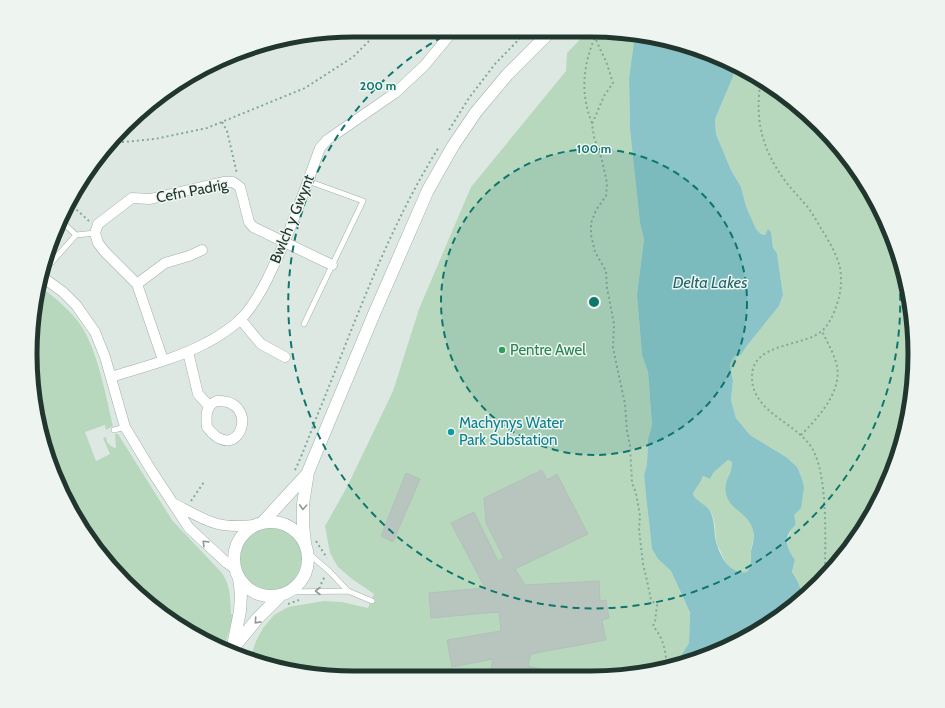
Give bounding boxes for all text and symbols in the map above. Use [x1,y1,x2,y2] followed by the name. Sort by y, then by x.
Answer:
[360,78,396,93] text: 200 m
[577,141,611,156] text: 100 m
[266,172,318,266] street label: Bwlch y Gwynt
[155,175,230,207] street label: Cefn Padrig
[673,273,747,292] water label: Delta Lakes
[587,295,601,309] centre of rings
[510,341,586,359] place label: Pentre Awel
[497,345,507,355] marker: Pentre Awel
[459,414,564,449] place label: Machynys Water Park Substation
[446,427,456,437] marker: Machynys Water Park Substation
[299,504,308,510] one-way arrow
[202,540,210,547] one-way arrow
[315,587,321,595] one-way arrow
[254,616,261,623] one-way arrow

